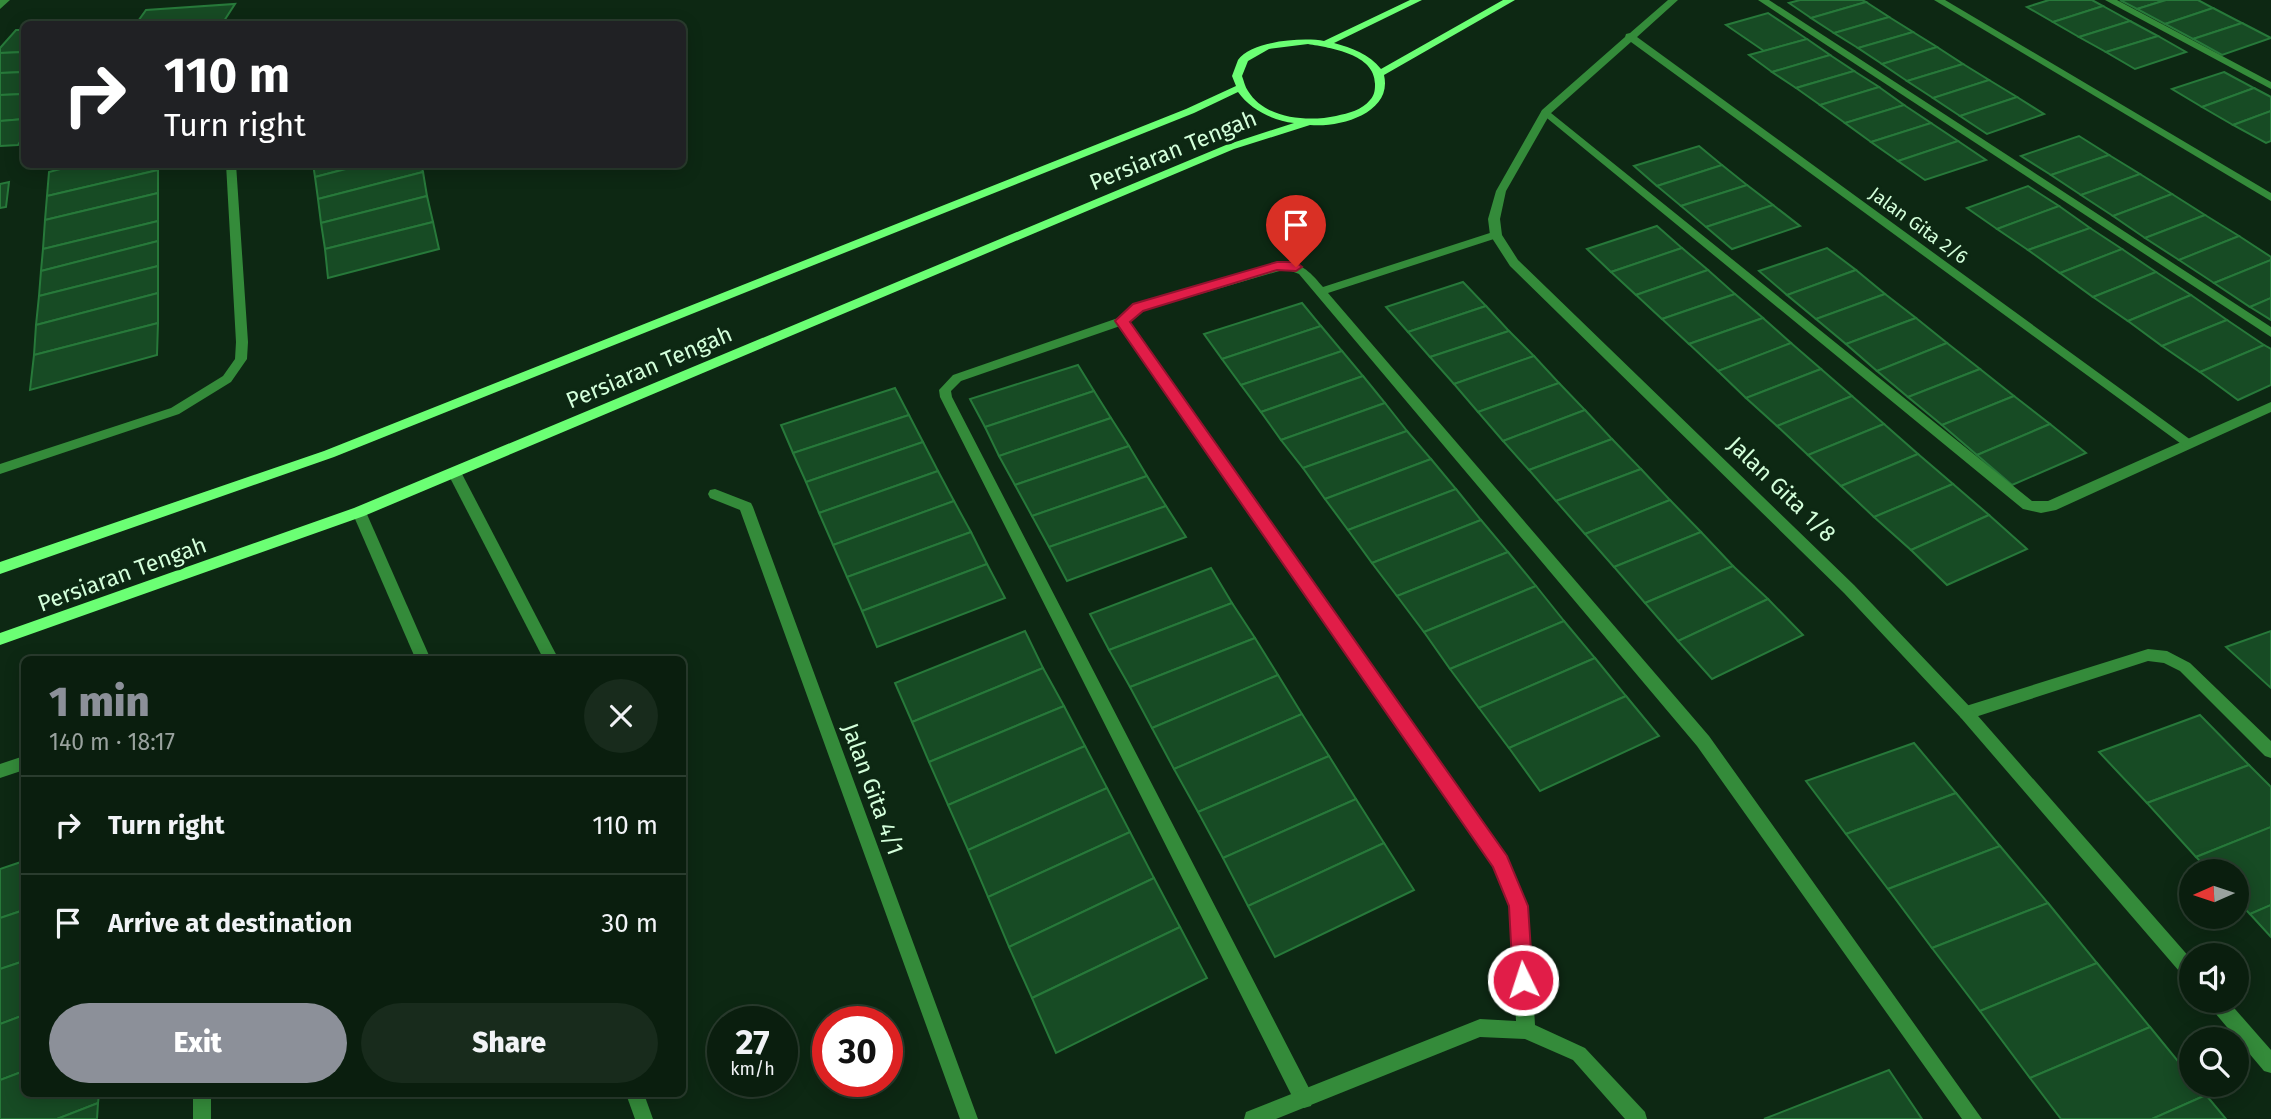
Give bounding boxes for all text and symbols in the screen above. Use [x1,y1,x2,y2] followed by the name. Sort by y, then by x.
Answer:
[164,46,290,105] text: 110 m
[49,49,140,140] icon: right
[1085,104,1261,196] street label: Persiaran Tengah
[164,106,306,144] text: Turn right
[1865,182,1972,269] street label: Jalan Gita 2/6
[1266,195,1326,267] pin
[1277,206,1315,244] icon: arrive
[562,319,736,415] street label: Persiaran Tengah
[1722,430,1842,548] street label: Jalan Gita 1/8
[34,530,210,618] street label: Persiaran Tengah
[49,677,150,727] text: 1 min
[584,679,658,753] button: close
[836,719,910,859] street label: Jalan Gita 4/1
[49,728,175,756] text: 140 m · 18:17
[49,806,87,844] icon: right
[108,810,225,841] text: Turn right
[592,810,658,841] text: 110 m
[2179,859,2249,929] north arrow
[2179,859,2249,1097] map controls
[49,904,87,942] icon: arrive
[108,908,352,939] text: Arrive at destination
[601,908,658,939] text: 30 m
[1486,943,1560,1017] position arrow
[2179,943,2249,1013] button: sound
[49,1003,347,1083] button: Exit
[361,1003,658,1083] button: Share
[812,1006,903,1097] speed limit sign: 30
[735,1021,770,1063] text: 27
[2179,1027,2249,1097] button: search
[730,1058,775,1080] text: km/h

